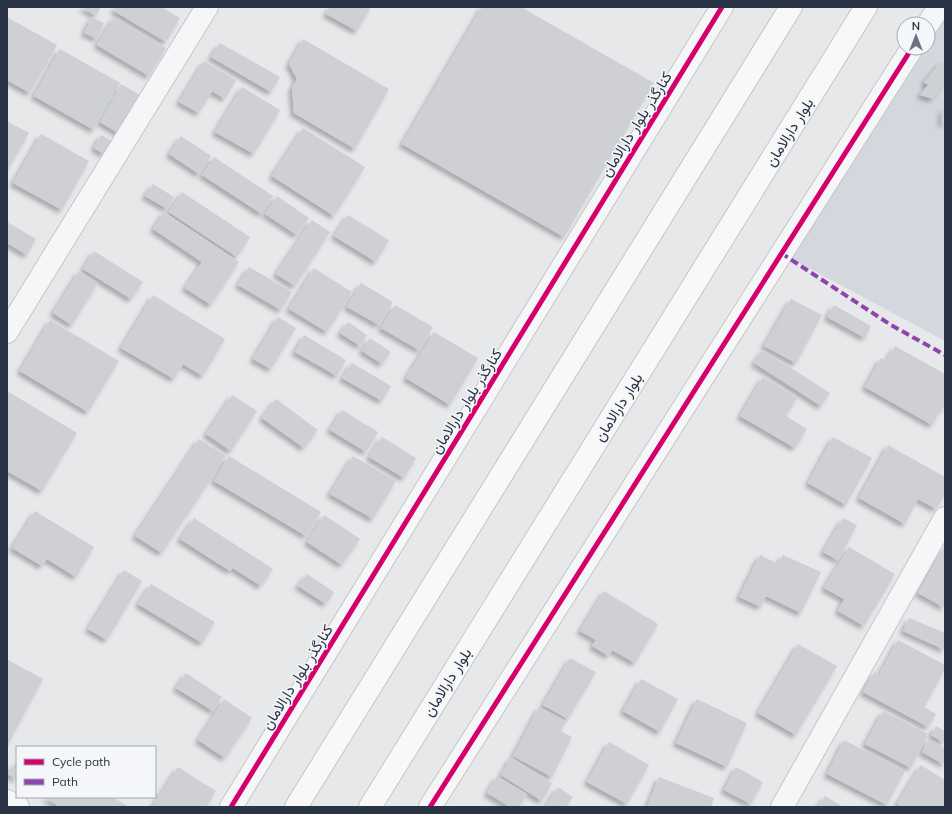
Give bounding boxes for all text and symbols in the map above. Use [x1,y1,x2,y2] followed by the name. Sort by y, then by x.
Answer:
[896,16,936,56] north arrow
[912,19,920,33] text: N
[596,68,676,180] street label: کنارگذر بلوار دارالامان
[760,94,818,170] street label: بلوار دارالامان
[426,345,506,457] street label: کنارگذر بلوار دارالامان
[589,369,647,445] street label: بلوار دارالامان
[257,621,337,733] street label: کنارگذر بلوار دارالامان
[418,644,476,720] street label: بلوار دارالامان
[16,746,156,798] legend
[52,754,110,769] text: Cycle path
[52,774,78,789] text: Path

